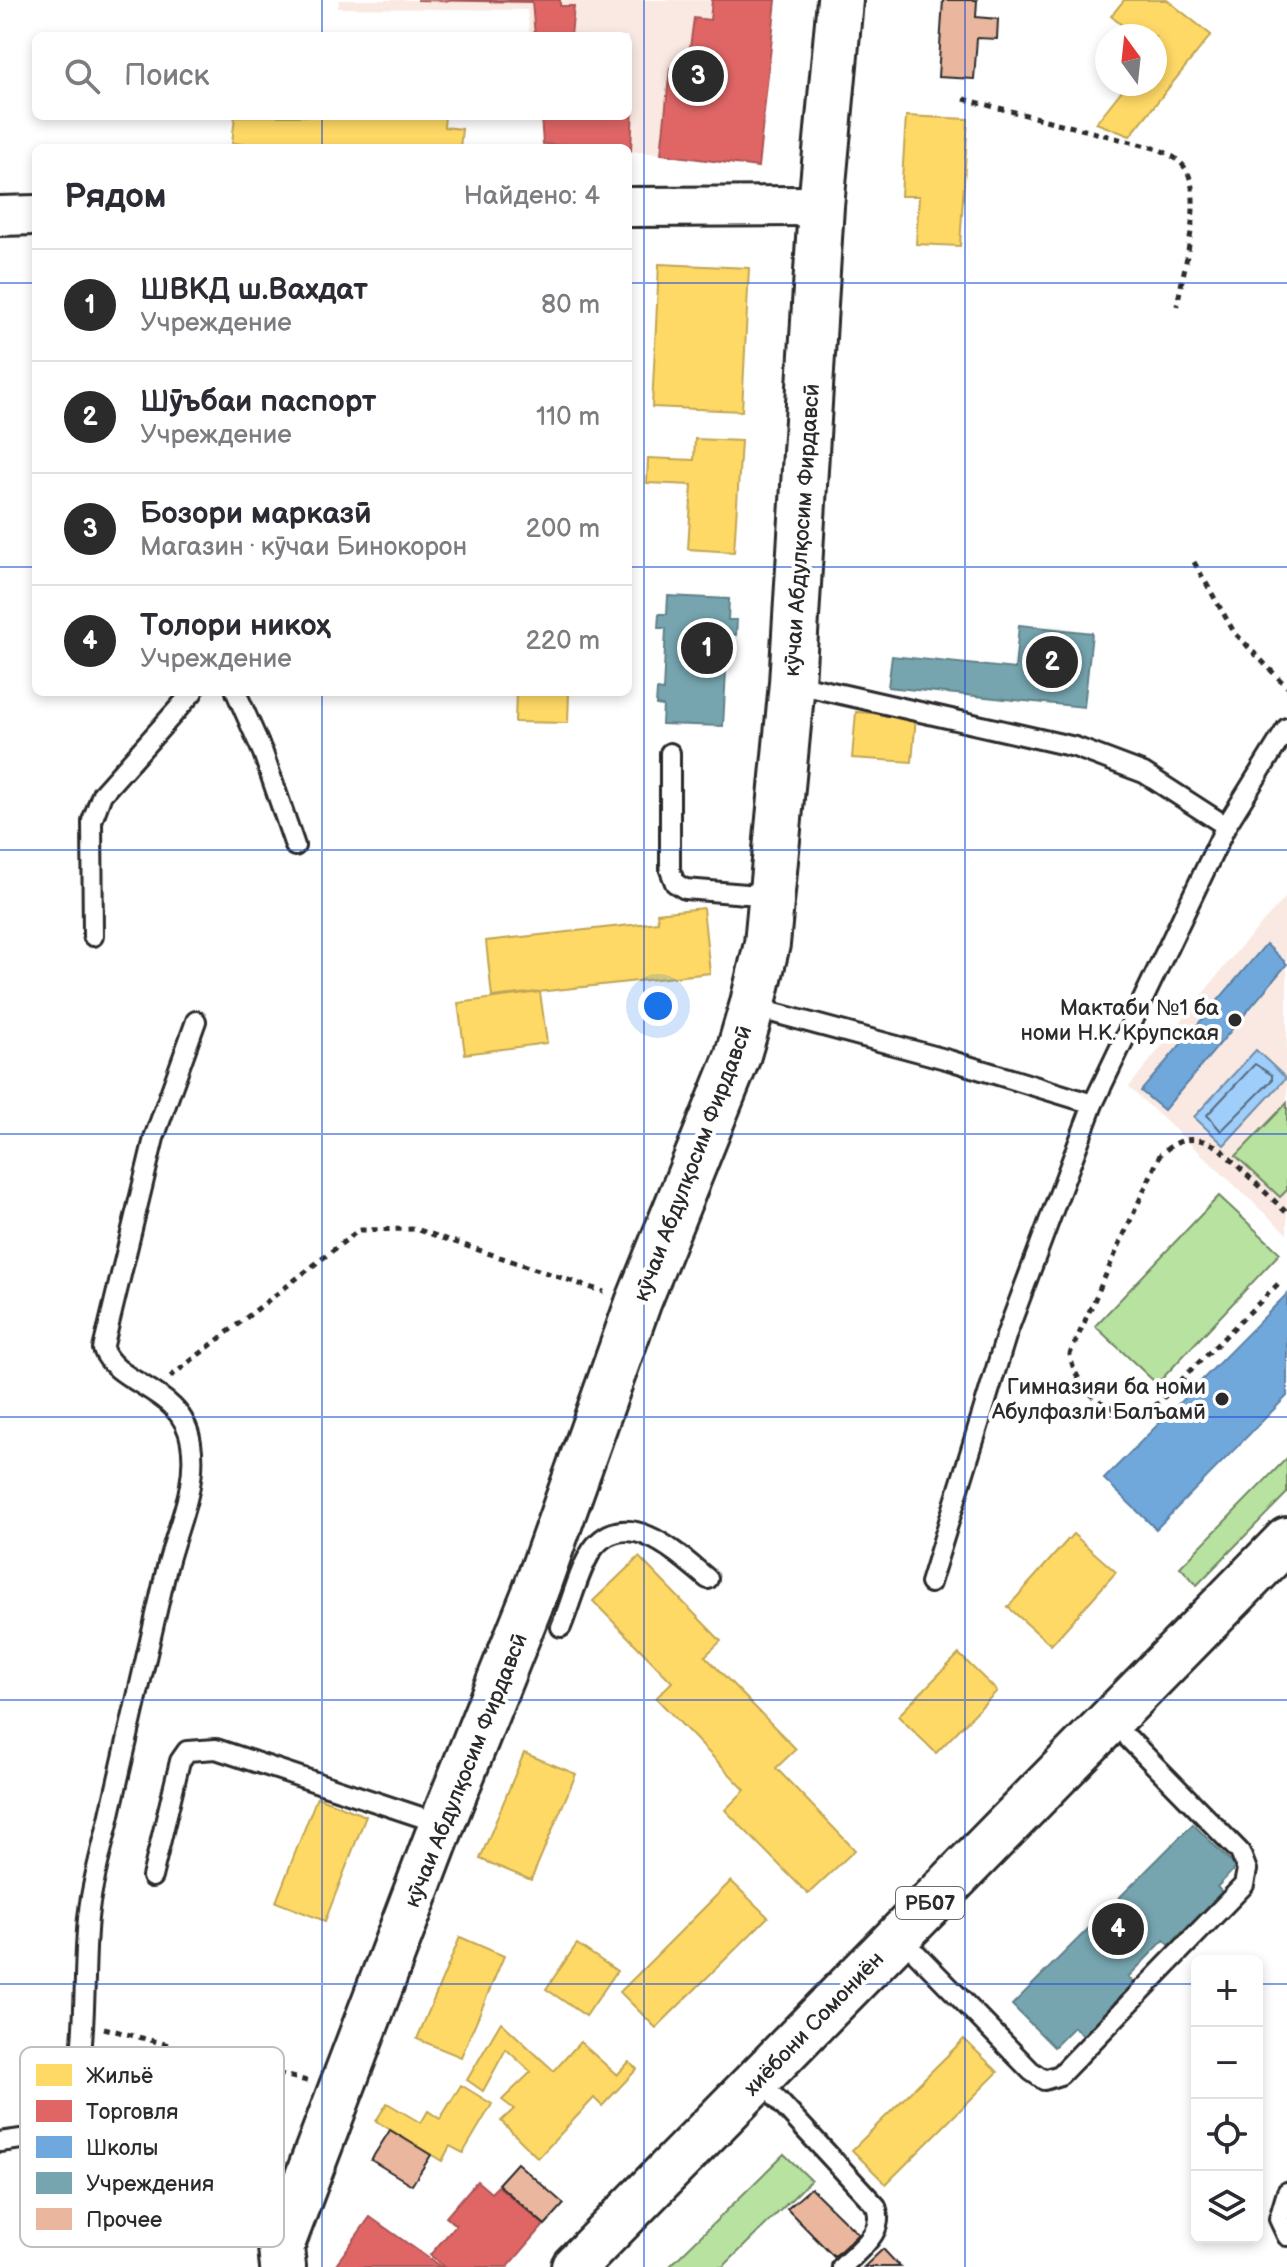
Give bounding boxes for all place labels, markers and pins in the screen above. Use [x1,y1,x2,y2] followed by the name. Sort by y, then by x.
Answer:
[672,46,724,106] pin: 3
[681,618,733,678] pin: 1
[1026,632,1078,692] pin: 2
[1020,995,1219,1047] place label: Мактаби №1 ба номи Н.К. Крупская
[1226,1011,1244,1029] marker: Мактаби №1 ба номи Н.К. Крупская
[991,1374,1206,1426] place label: Гимназияи ба номи Абулфазли Балъамӣ
[1213,1390,1231,1408] marker: Гимназияи ба номи Абулфазли Балъамӣ
[1092,1899,1144,1959] pin: 4

